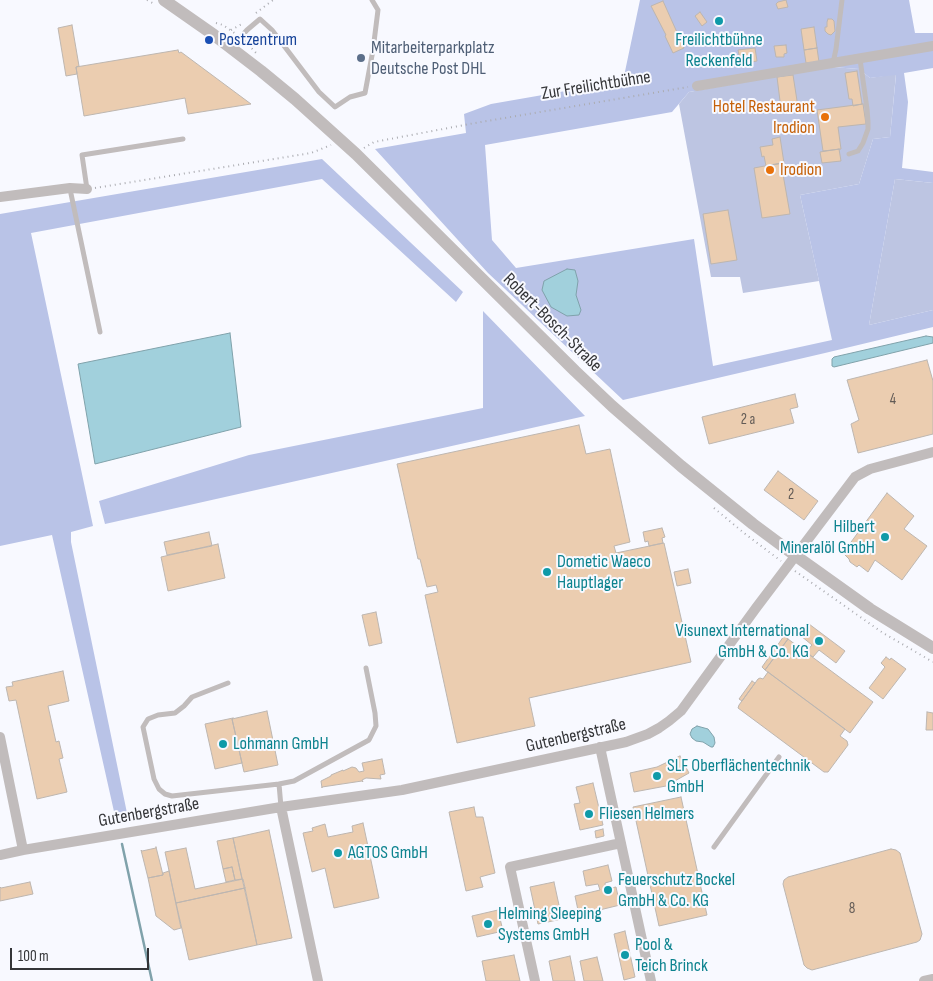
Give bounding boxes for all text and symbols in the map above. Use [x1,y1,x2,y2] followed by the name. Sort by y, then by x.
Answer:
[713,15,725,27] marker: Freilichtbühne Reckenfeld
[219,29,297,51] place label: Postzentrum
[675,29,763,72] place label: Freilichtbühne Reckenfeld
[203,34,215,46] marker: Postzentrum
[371,37,495,80] place label: Mitarbeiterparkplatz Deutsche Post DHL
[355,52,367,64] marker: Mitarbeiterparkplatz Deutsche Post DHL
[540,67,652,105] street label: Zur Freilichtbühne
[713,96,815,138] place label: Hotel Restaurant Irodion
[819,111,831,123] marker: Hotel Restaurant Irodion
[780,159,822,181] place label: Irodion
[764,164,776,176] marker: Irodion
[498,269,606,377] street label: Robert-Bosch-Straße
[890,391,896,409] house number: 4
[741,411,755,429] house number: 2 a
[788,486,794,504] house number: 2
[780,516,875,558] place label: Hilbert Mineralöl GmbH
[879,531,891,543] marker: Hilbert Mineralöl GmbH
[557,551,651,594] place label: Dometic Waeco Hauptlager
[541,566,553,578] marker: Dometic Waeco Hauptlager
[676,620,809,662] place label: Visunext International GmbH & Co. KG
[813,635,825,647] marker: Visunext International GmbH & Co. KG
[524,714,628,758] street label: Gutenbergstraße
[233,733,329,755] place label: Lohmann GmbH
[217,738,229,750] marker: Lohmann GmbH
[667,755,810,798] place label: SLF Oberflächentechnik GmbH
[651,770,663,782] marker: SLF Oberflächentechnik GmbH
[97,794,201,832] street label: Gutenbergstraße
[599,803,694,825] place label: Fliesen Helmers
[583,808,595,820] marker: Fliesen Helmers
[348,842,428,864] place label: AGTOS GmbH
[332,847,344,859] marker: AGTOS GmbH
[618,869,735,912] place label: Feuerschutz Bockel GmbH & Co. KG
[602,884,614,896] marker: Feuerschutz Bockel GmbH & Co. KG
[849,900,855,918] house number: 8
[498,903,602,946] place label: Helming Sleeping Systems GmbH
[482,918,494,930] marker: Helming Sleeping Systems GmbH
[635,934,708,976] place label: Pool & Teich Brinck
[12,938,151,970] scale bar
[18,947,49,966] text: 100 m
[619,949,631,961] marker: Pool & Teich Brinck

